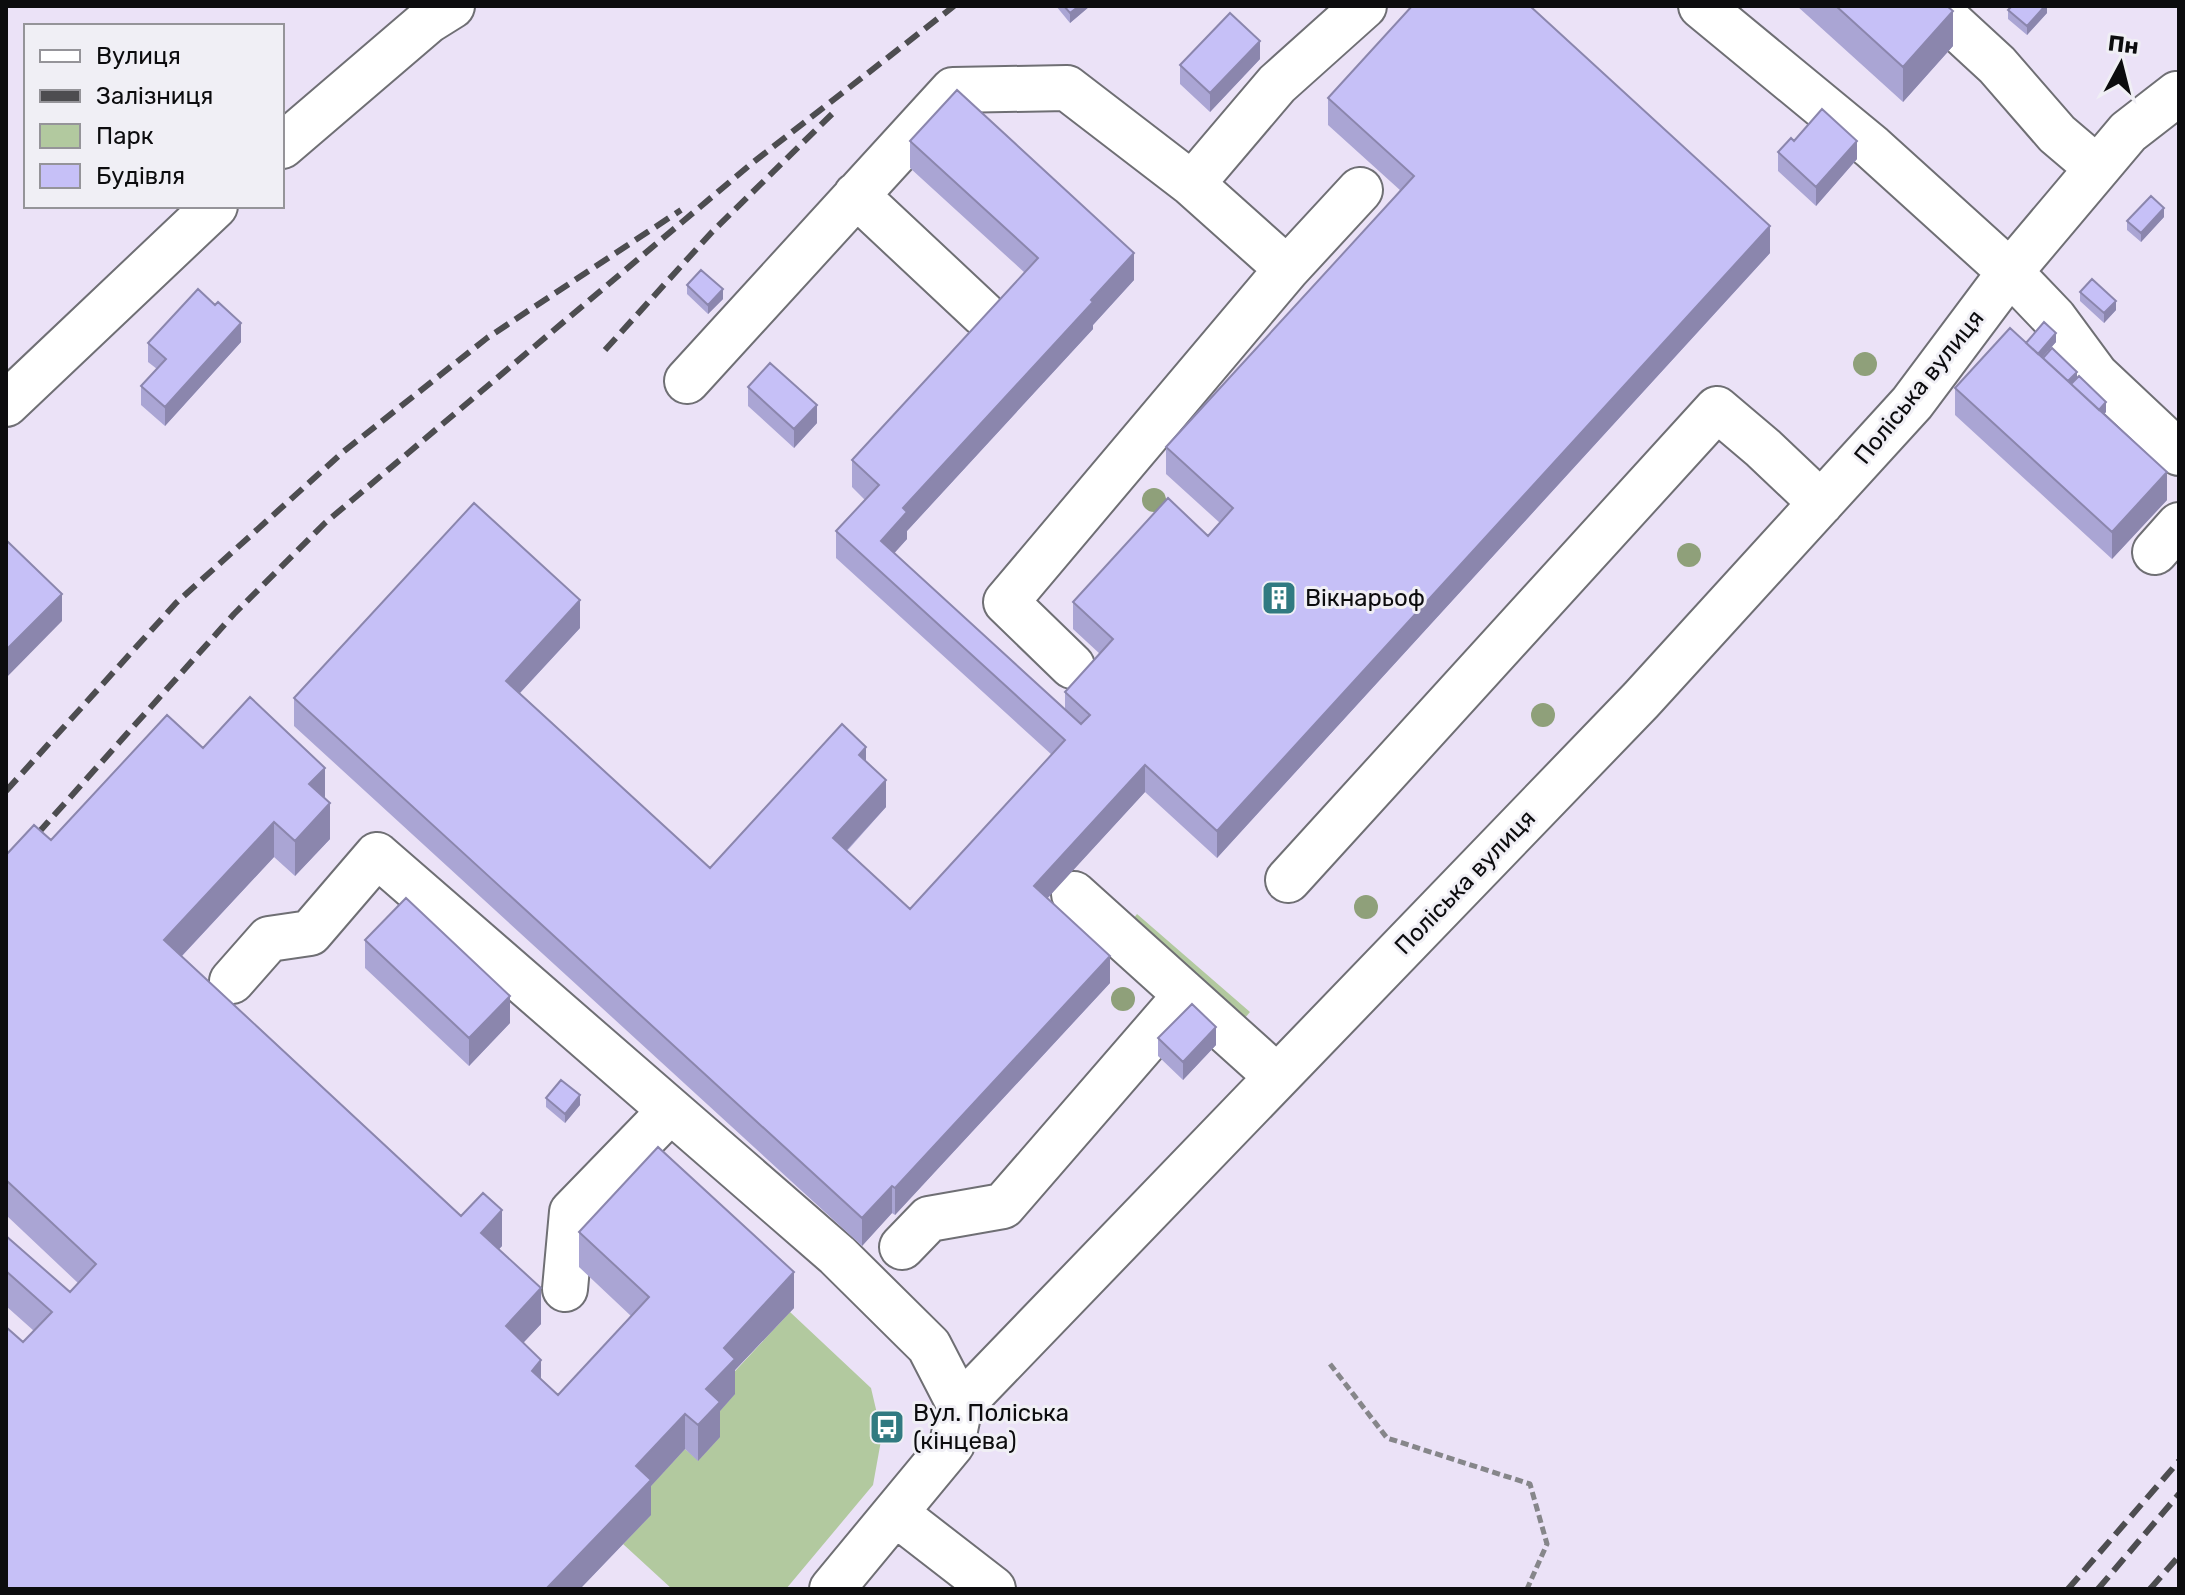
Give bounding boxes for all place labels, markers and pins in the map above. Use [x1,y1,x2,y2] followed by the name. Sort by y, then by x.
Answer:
[1260,579,1298,617] building icon: Вікнарьоф
[1305,584,1425,612] place label: Вікнарьоф
[913,1399,1069,1455] place label: Вул. Поліська (кінцева)
[868,1408,906,1446] bus stop icon: Вул. Поліська (кінцева)

